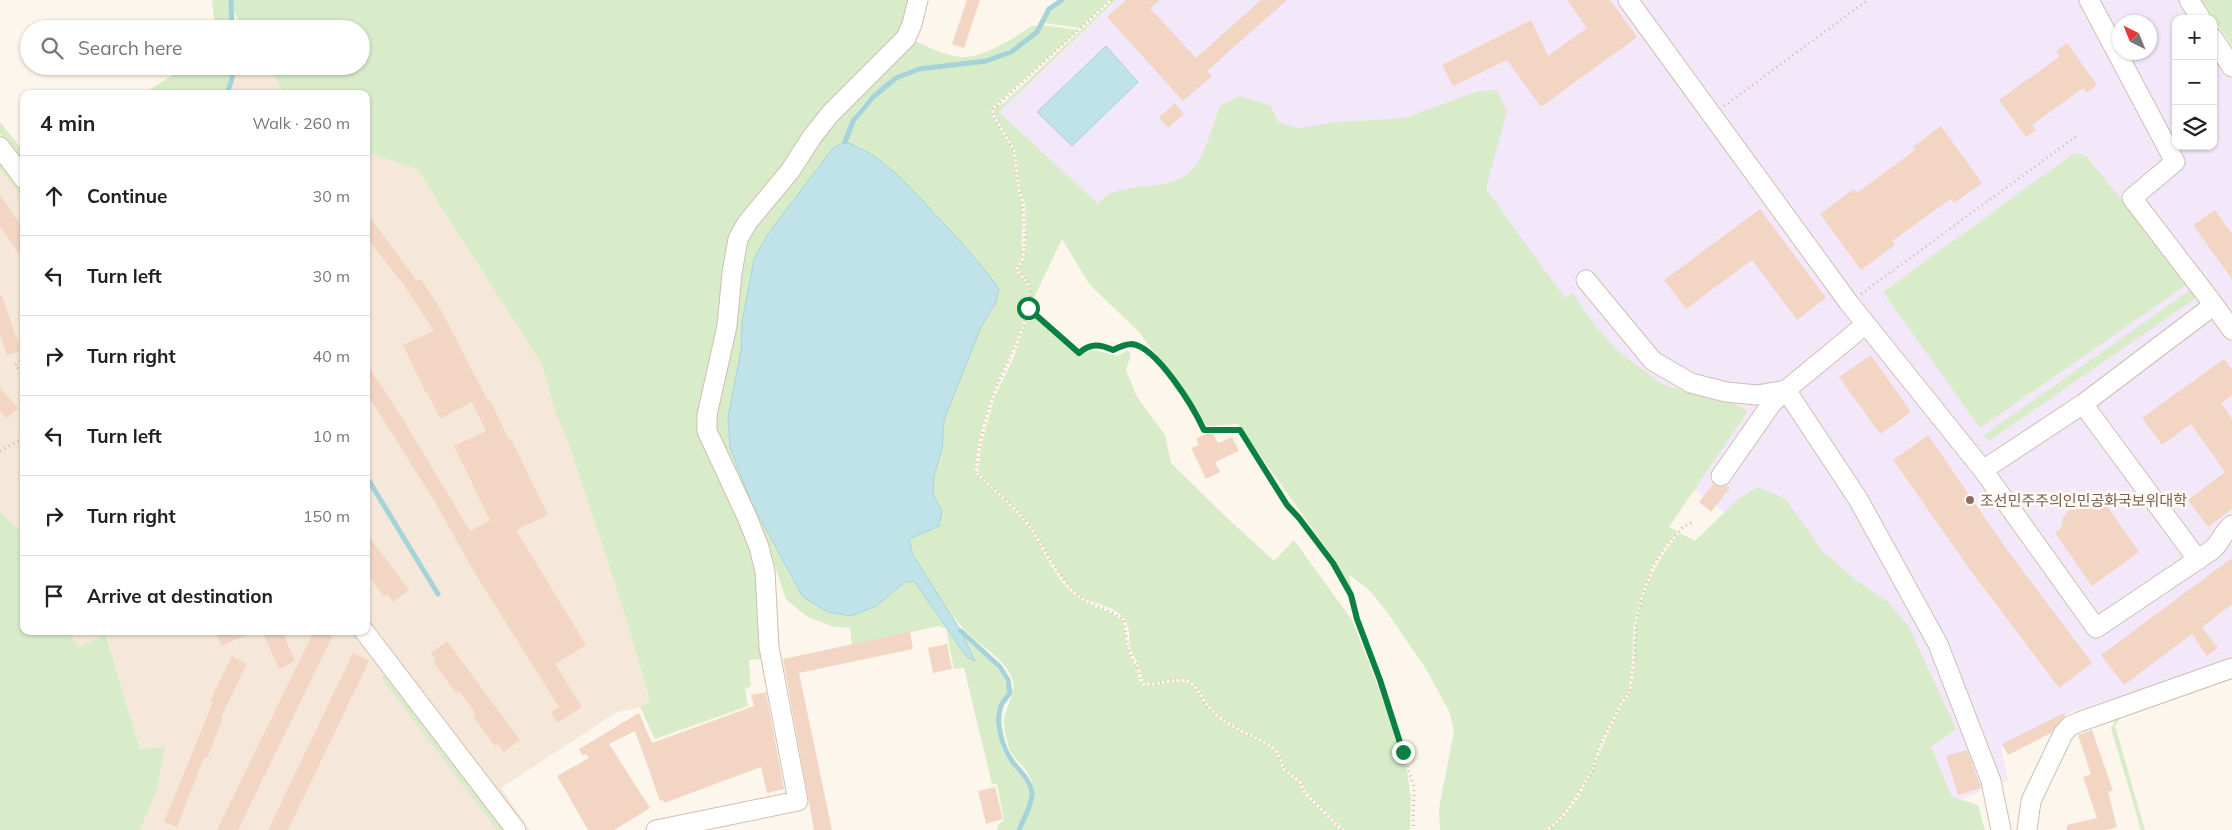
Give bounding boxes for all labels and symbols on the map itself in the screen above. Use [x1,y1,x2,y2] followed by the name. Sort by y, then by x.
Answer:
[2112,15,2157,60] north arrow
[1017,297,1040,320] route start
[1980,491,2187,510] place label: 조선민주주의인민공화국보위대학
[1964,494,1976,506] marker: 조선민주주의인민공화국보위대학
[1392,741,1415,764] route end

